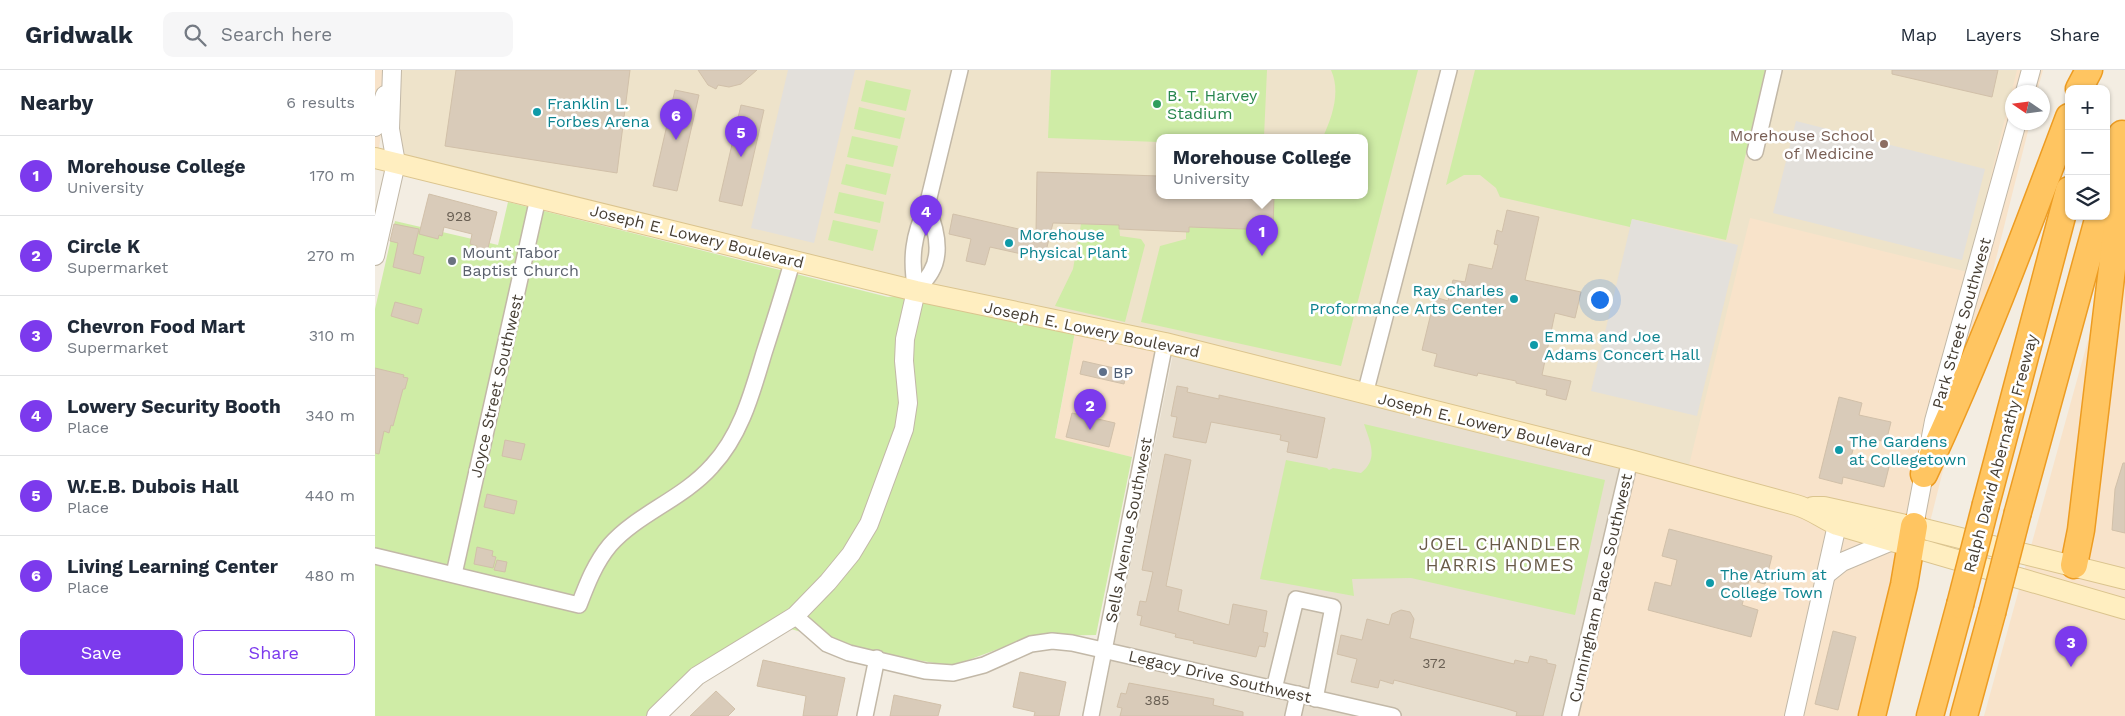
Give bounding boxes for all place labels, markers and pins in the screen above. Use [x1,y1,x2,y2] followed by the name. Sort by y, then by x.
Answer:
[1167,86,1258,123] place label: B. T. Harvey Stadium
[547,94,650,131] place label: Franklin L. Forbes Arena
[1151,98,1163,110] marker: B. T. Harvey Stadium
[660,99,692,140] pin: 6
[531,106,543,118] marker: Franklin L. Forbes Arena
[725,116,757,157] pin: 5
[1730,126,1874,163] place label: Morehouse School of Medicine
[1878,138,1890,150] marker: Morehouse School of Medicine
[910,195,942,236] pin: 4
[1246,215,1278,256] pin: 1
[1019,225,1127,262] place label: Morehouse Physical Plant
[1003,237,1015,249] marker: Morehouse Physical Plant
[462,243,579,280] place label: Mount Tabor Baptist Church
[446,255,458,267] marker: Mount Tabor Baptist Church
[1309,281,1504,318] place label: Ray Charles Proformance Arts Center
[1508,293,1520,305] marker: Ray Charles Proformance Arts Center
[1544,327,1700,364] place label: Emma and Joe Adams Concert Hall
[1528,339,1540,351] marker: Emma and Joe Adams Concert Hall
[1113,363,1133,382] place label: BP
[1097,366,1109,378] marker: BP
[1074,389,1106,430] pin: 2
[1849,432,1966,469] place label: The Gardens at Collegetown
[1833,444,1845,456] marker: The Gardens at Collegetown
[1720,565,1827,602] place label: The Atrium at College Town
[1704,577,1716,589] marker: The Atrium at College Town
[2055,626,2087,667] pin: 3

